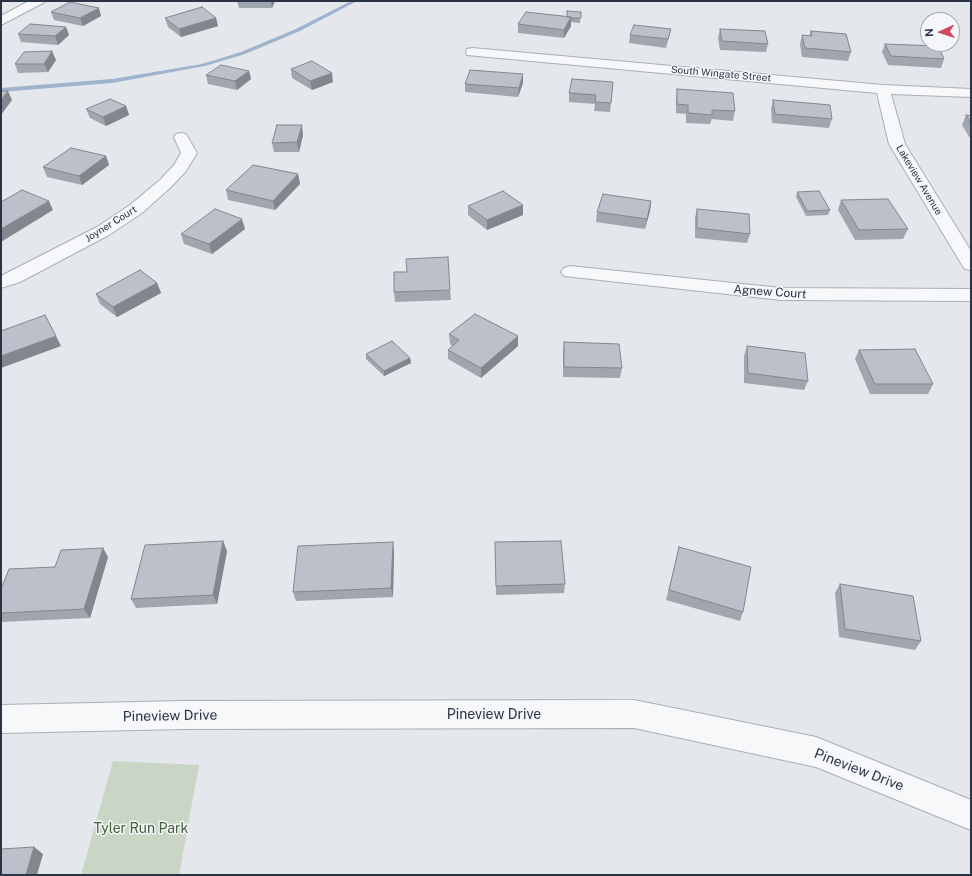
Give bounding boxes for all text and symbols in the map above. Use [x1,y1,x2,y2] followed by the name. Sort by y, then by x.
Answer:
[920,12,960,52] north arrow
[923,28,935,37] text: N
[670,64,772,84] street label: South Wingate Street
[893,143,945,217] street label: Lakeview Avenue
[83,203,139,245] street label: Joyner Court
[733,282,807,302] street label: Agnew Court
[123,707,217,725] street label: Pineview Drive
[447,707,541,723] street label: Pineview Drive
[812,745,906,795] street label: Pineview Drive
[94,821,188,837] park label: Tyler Run Park

